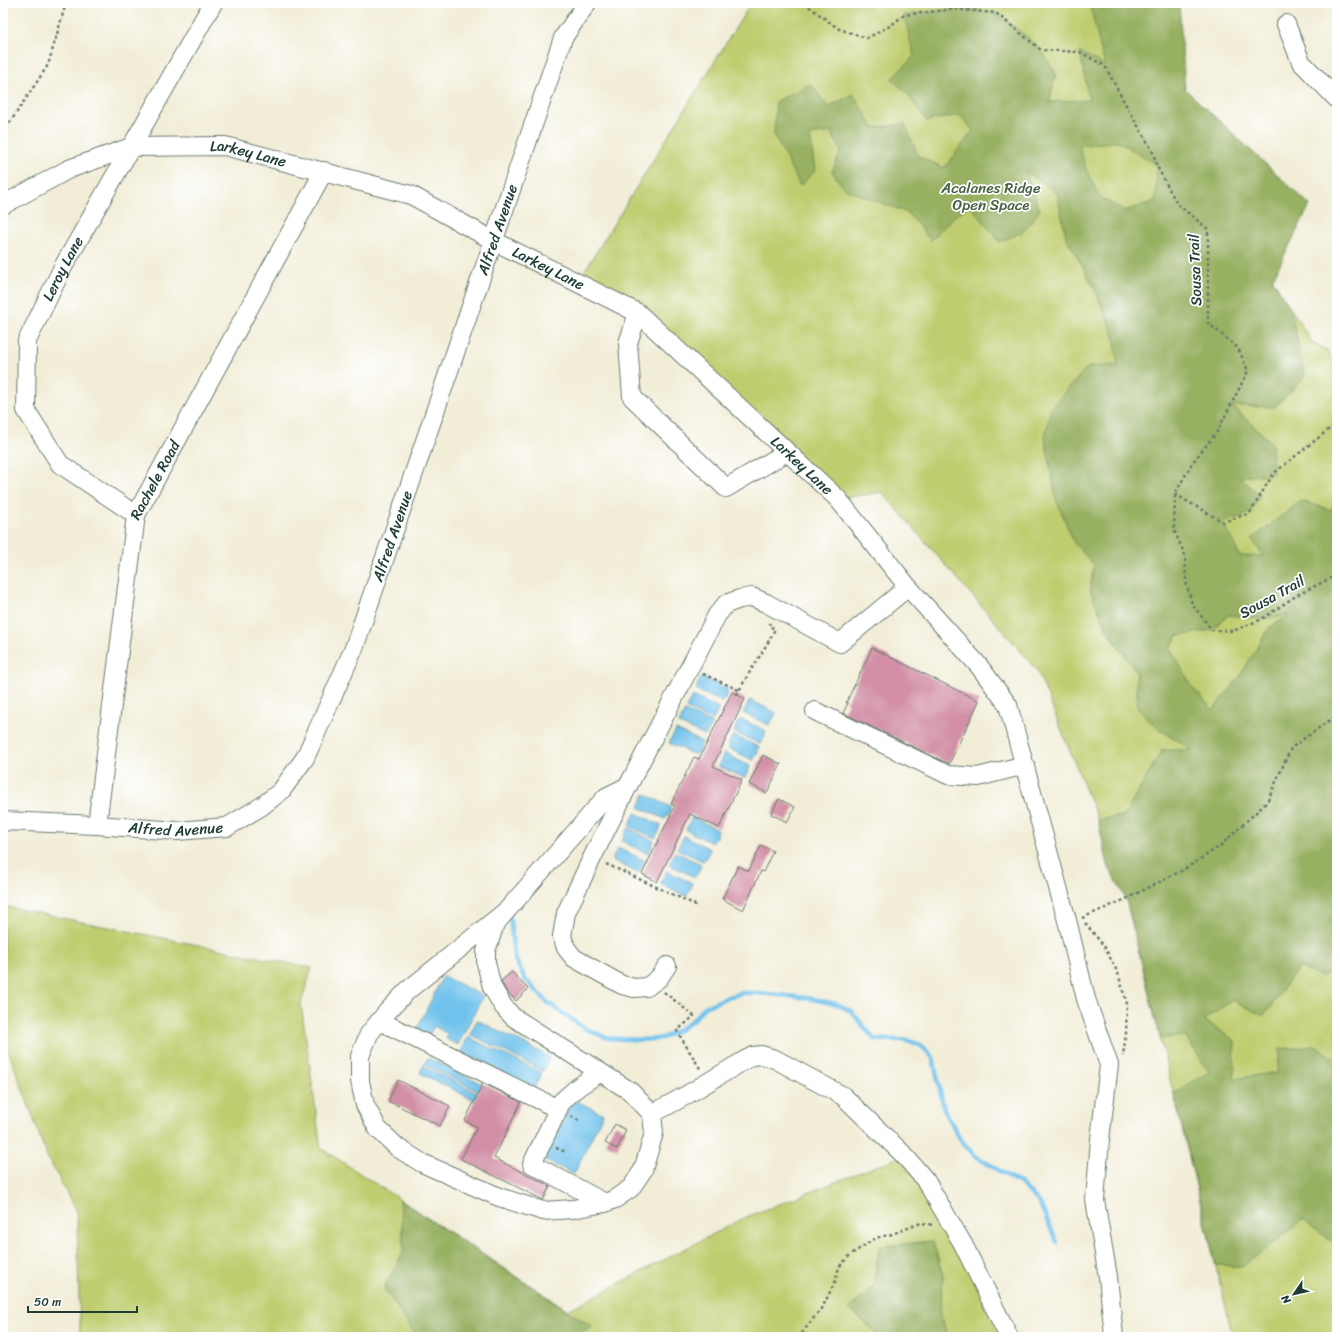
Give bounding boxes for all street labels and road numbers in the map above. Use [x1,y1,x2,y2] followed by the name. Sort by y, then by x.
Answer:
[210,133,290,175] street label: Larkey Lane
[469,180,525,280] street label: Alfred Avenue
[35,231,91,306] street label: Leroy Lane
[1181,233,1209,306] street label: Sousa Trail
[508,239,589,297] street label: Larkey Lane
[764,429,840,502] street label: Larkey Lane
[123,435,188,525] street label: Rachele Road
[364,487,420,586] street label: Alfred Avenue
[1234,568,1310,626] street label: Sousa Trail
[126,814,224,844] street label: Alfred Avenue

